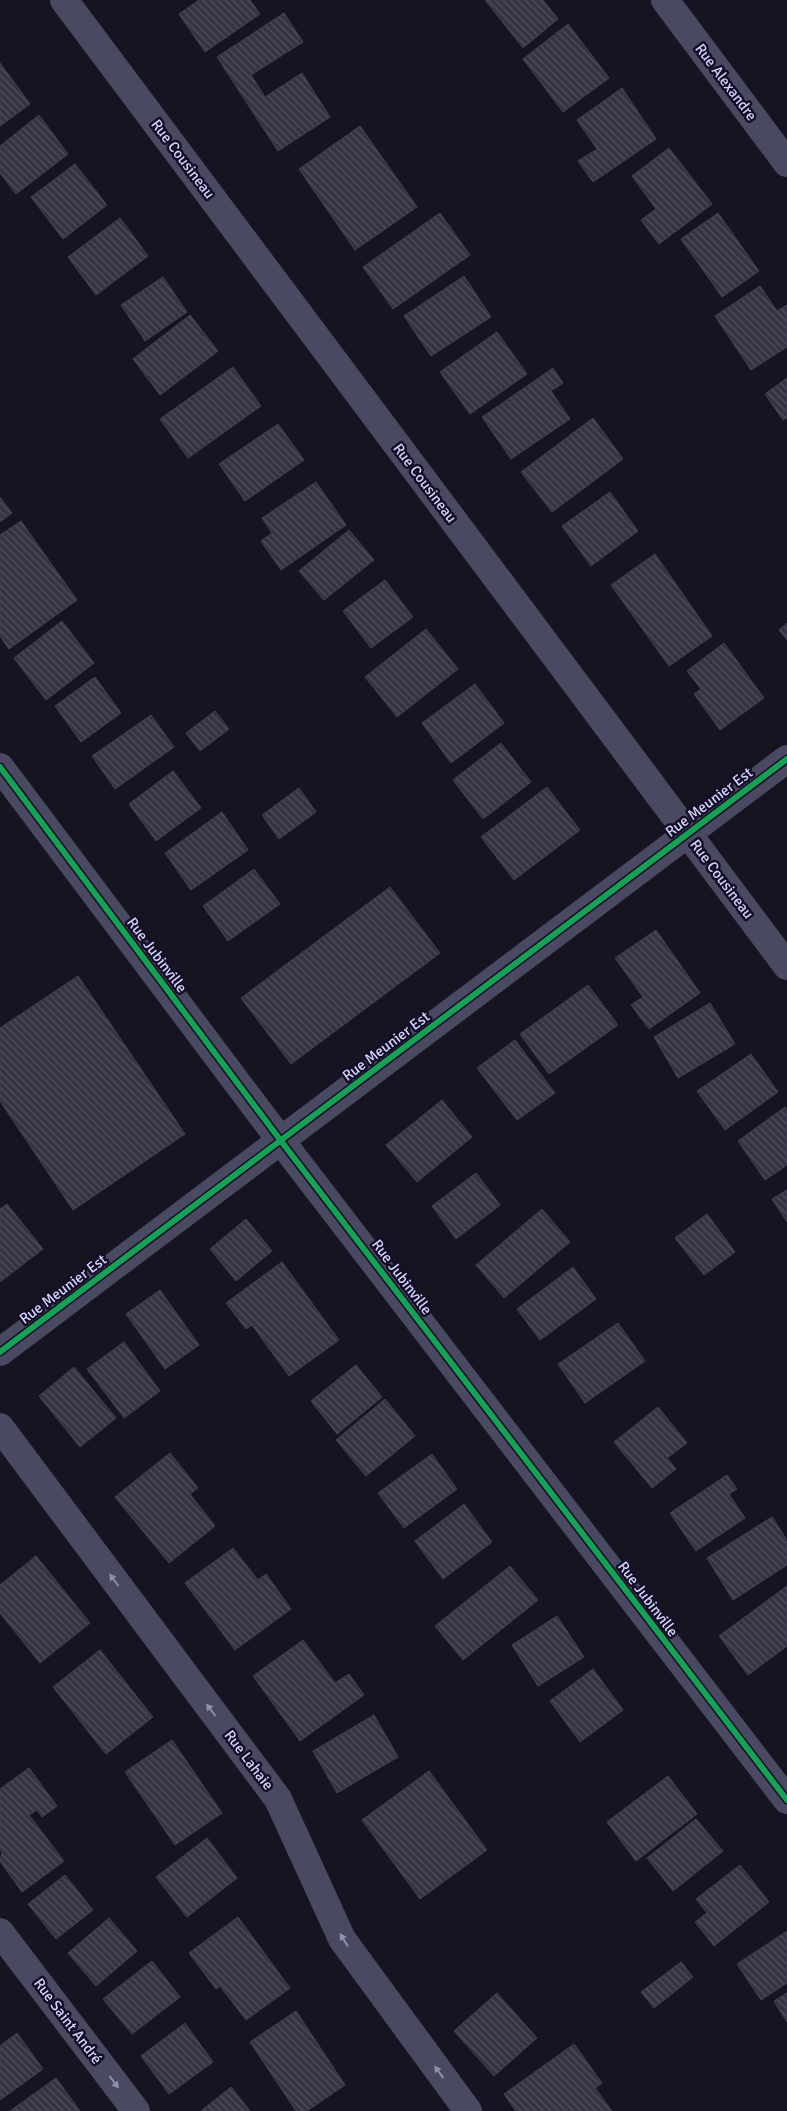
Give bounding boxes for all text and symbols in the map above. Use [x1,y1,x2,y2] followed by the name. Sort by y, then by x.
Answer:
[691,40,761,124] street label: Rue Alexandre
[147,116,219,202] street label: Rue Cousineau
[389,440,461,526] street label: Rue Cousineau
[662,763,756,841] street label: Rue Meunier Est
[686,836,758,922] street label: Rue Cousineau
[123,914,191,996] street label: Rue Jubinville
[339,1007,433,1085] street label: Rue Meunier Est
[368,1236,436,1318] street label: Rue Jubinville
[16,1250,110,1328] street label: Rue Meunier Est
[614,1558,682,1640] street label: Rue Jubinville
[109,1573,119,1587] one-way arrow
[206,1703,216,1717] one-way arrow
[221,1727,277,1793] street label: Rue Lahaie
[339,1934,348,1947] one-way arrow
[30,1975,106,2067] street label: Rue Saint André
[434,2066,445,2079] one-way arrow
[109,2075,120,2088] one-way arrow

